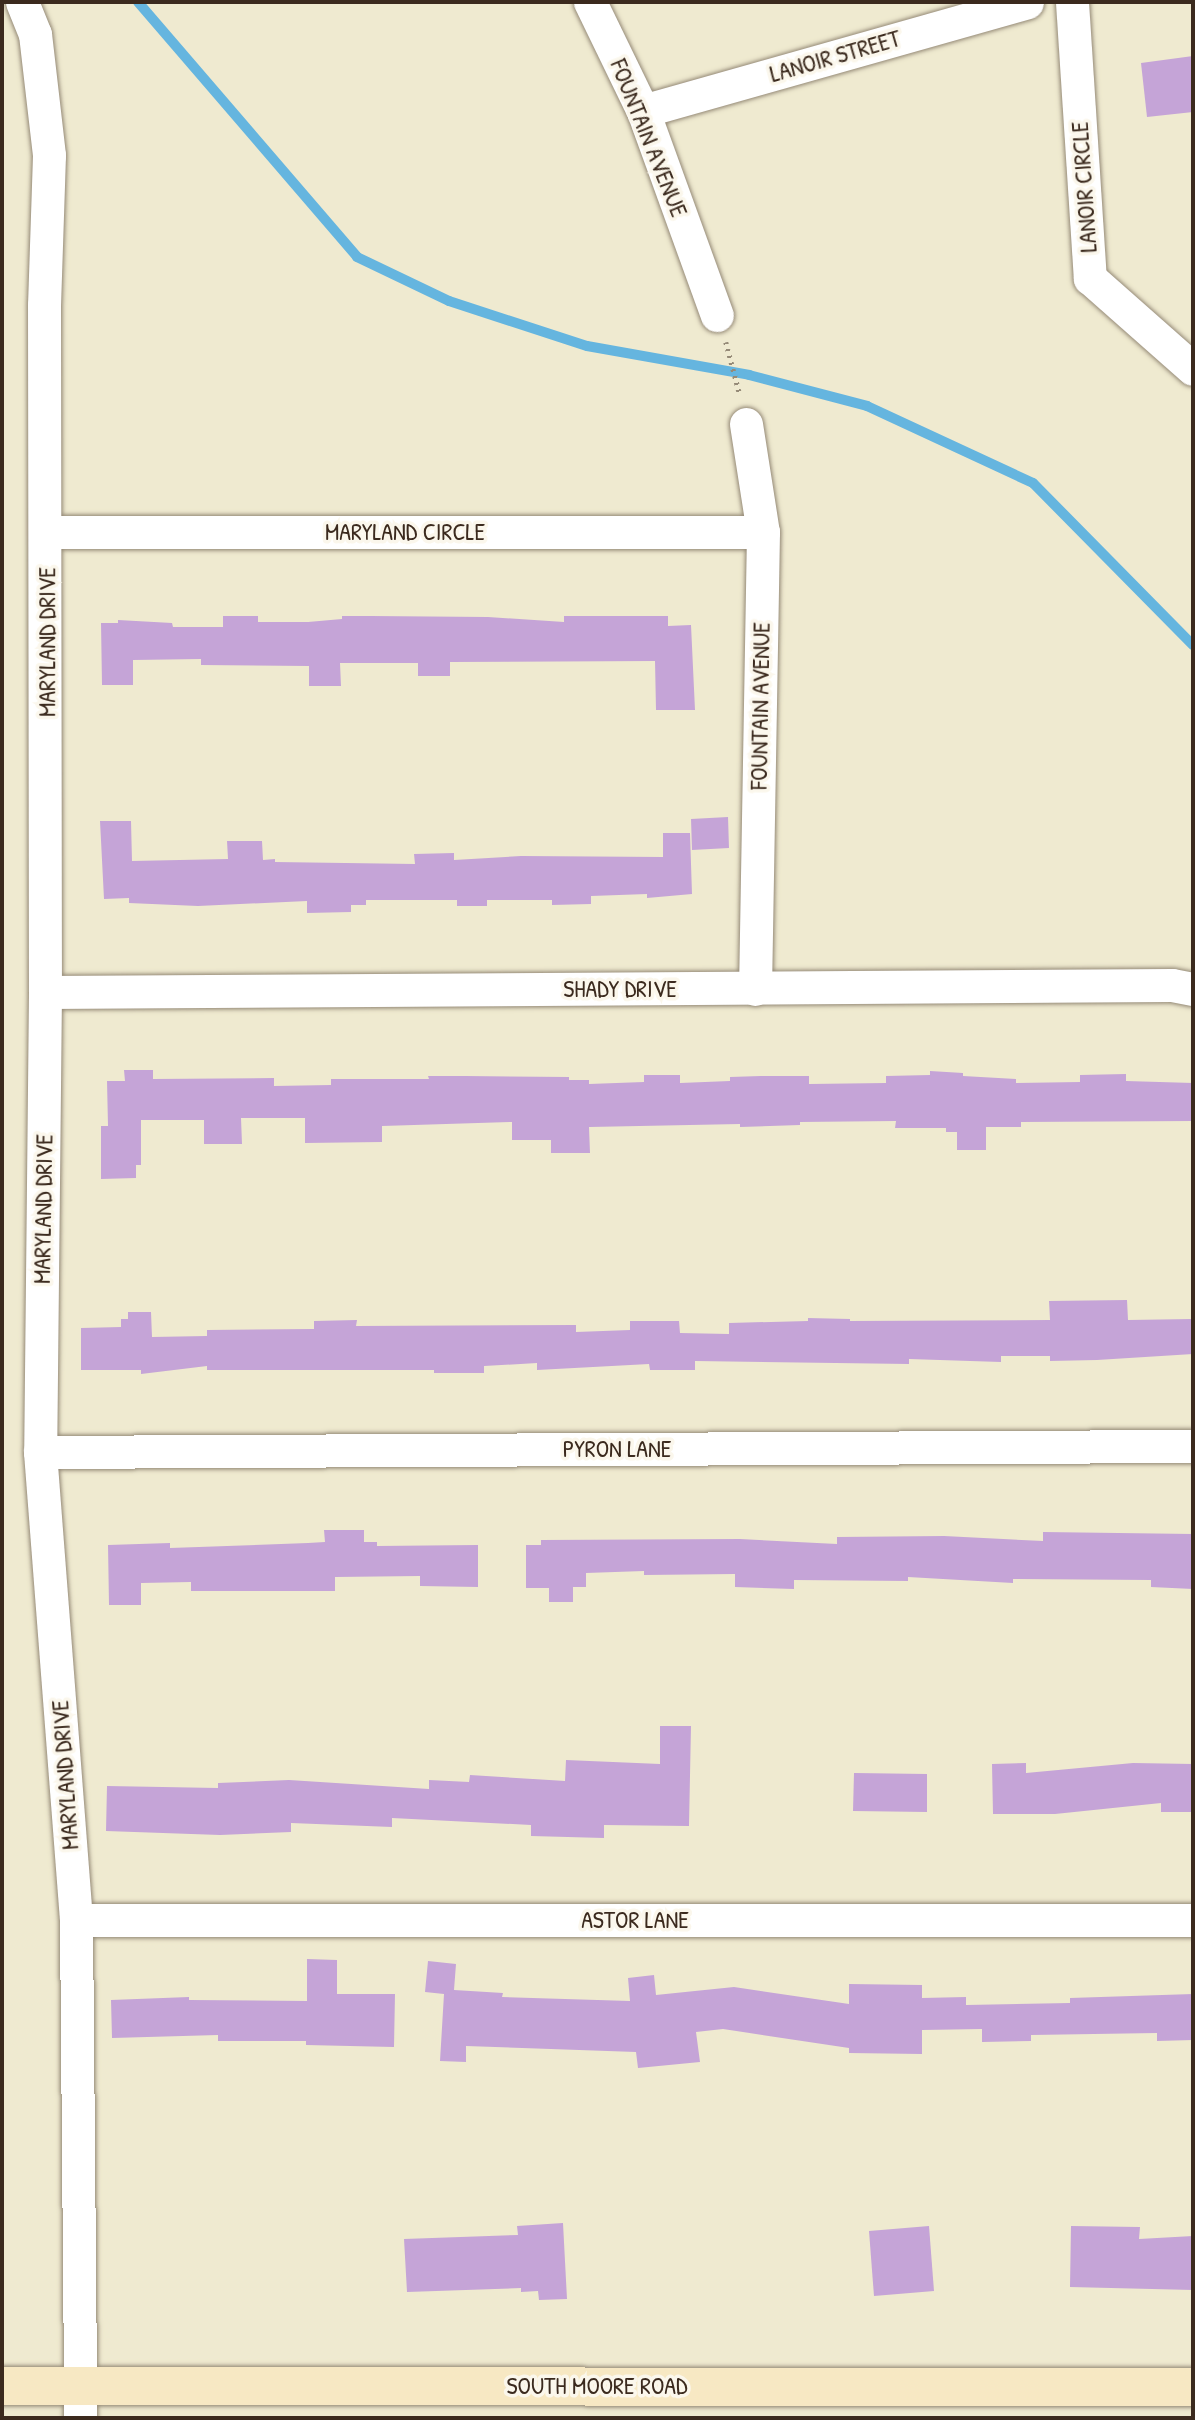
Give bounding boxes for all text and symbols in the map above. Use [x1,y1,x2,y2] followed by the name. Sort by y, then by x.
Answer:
[766,24,904,88] street label: LANOIR STREET
[604,55,694,221] street label: FOUNTAIN AVENUE
[1065,121,1103,253] street label: LANOIR CIRCLE
[325,518,485,546] street label: MARYLAND CIRCLE
[33,567,61,717] street label: MARYLAND DRIVE
[744,622,776,790] street label: FOUNTAIN AVENUE
[563,975,677,1003] street label: SHADY DRIVE
[27,1134,59,1284] street label: MARYLAND DRIVE
[563,1435,671,1463] street label: PYRON LANE
[45,1699,85,1851] street label: MARYLAND DRIVE
[581,1906,689,1934] street label: ASTOR LANE
[507,2372,687,2400] street label: SOUTH MOORE ROAD

